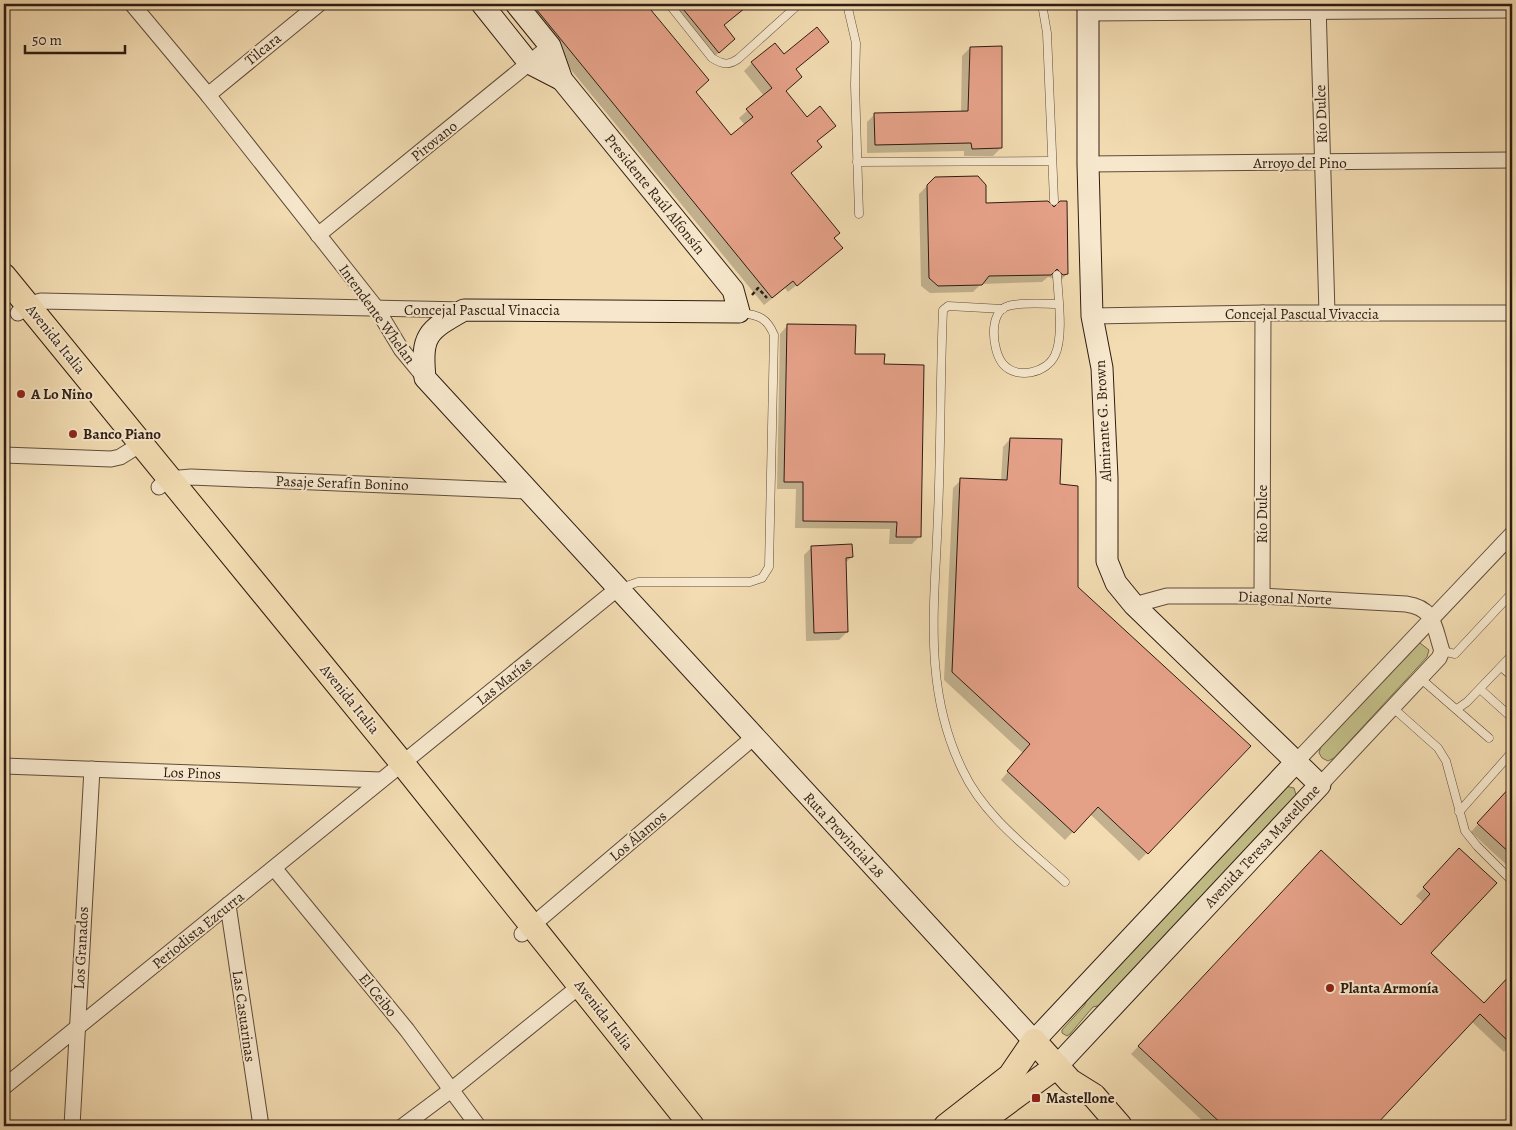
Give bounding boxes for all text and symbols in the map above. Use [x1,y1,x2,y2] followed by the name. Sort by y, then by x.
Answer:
[25,22,125,54] scale bar
[241,28,285,70] street label: Tilcara
[32,30,62,50] text: 50 m
[1310,84,1332,144] street label: Río Dulce
[407,116,461,166] street label: Pirovano
[600,129,710,259] street label: Presidente Raúl Alfonsín
[1252,153,1347,173] street label: Arroyo del Pino
[334,260,420,368] street label: Intendente Whelan
[21,299,90,378] street label: Avenida Italia
[404,300,560,320] street label: Concejal Pascual Vinaccia
[1225,304,1379,324] street label: Concejal Pascual Vivaccia
[1090,360,1116,483] street label: Almirante G. Brown
[30,384,93,404] place label: A Lo Nino
[15,388,27,400] marker: A Lo Nino
[83,424,161,444] place label: Banco Piano
[67,428,79,440] marker: Banco Piano
[275,471,409,495] street label: Pasaje Serafín Bonino
[1252,484,1272,543] street label: Río Dulce
[1238,586,1333,610] street label: Diagonal Norte
[472,652,536,710] street label: Las Marías
[315,659,384,738] street label: Avenida Italia
[163,762,221,784] street label: Los Pinos
[1199,780,1325,913] street label: Avenida Teresa Mastellone
[799,788,889,882] street label: Ruta Provincial 28
[605,806,671,866] street label: Los Álamos
[148,887,248,973] street label: Periodista Ezcurra
[69,906,93,990] street label: Los Granados
[228,969,260,1063] street label: Las Casuarinas
[354,969,402,1021] street label: El Ceibo
[570,975,638,1054] street label: Avenida Italia
[1340,978,1439,998] place label: Planta Armonía
[1324,982,1336,994] marker: Planta Armonía
[1046,1088,1115,1108] place label: Mastellone
[1030,1092,1042,1104] marker: Mastellone

